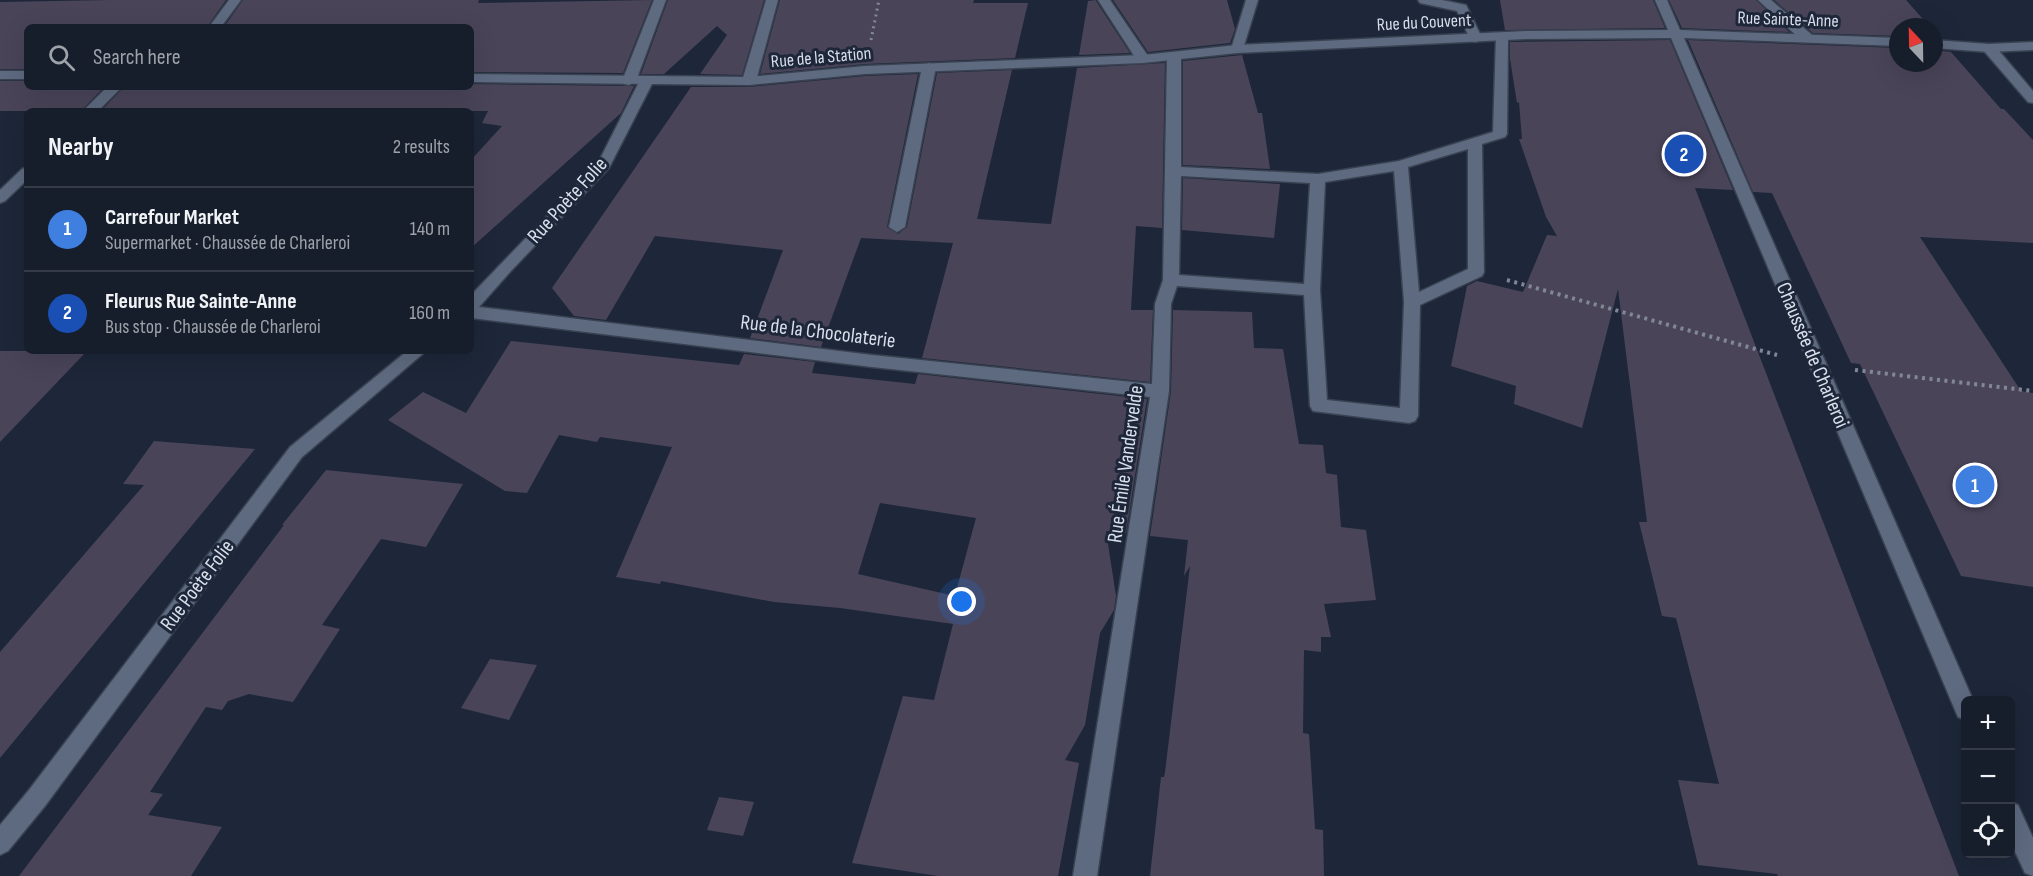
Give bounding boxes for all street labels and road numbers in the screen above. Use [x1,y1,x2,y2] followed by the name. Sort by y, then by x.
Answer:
[1737,7,1839,32] street label: Rue Sainte-Anne
[1376,10,1472,35] street label: Rue du Couvent
[770,43,872,72] street label: Rue de la Station
[522,152,613,249] street label: Rue Poète Folie
[1771,279,1854,432] street label: Chaussée de Charleroi
[739,310,897,353] street label: Rue de la Chocolaterie
[1102,384,1149,544] street label: Rue Émile Vandervelde
[155,535,240,636] street label: Rue Poète Folie

